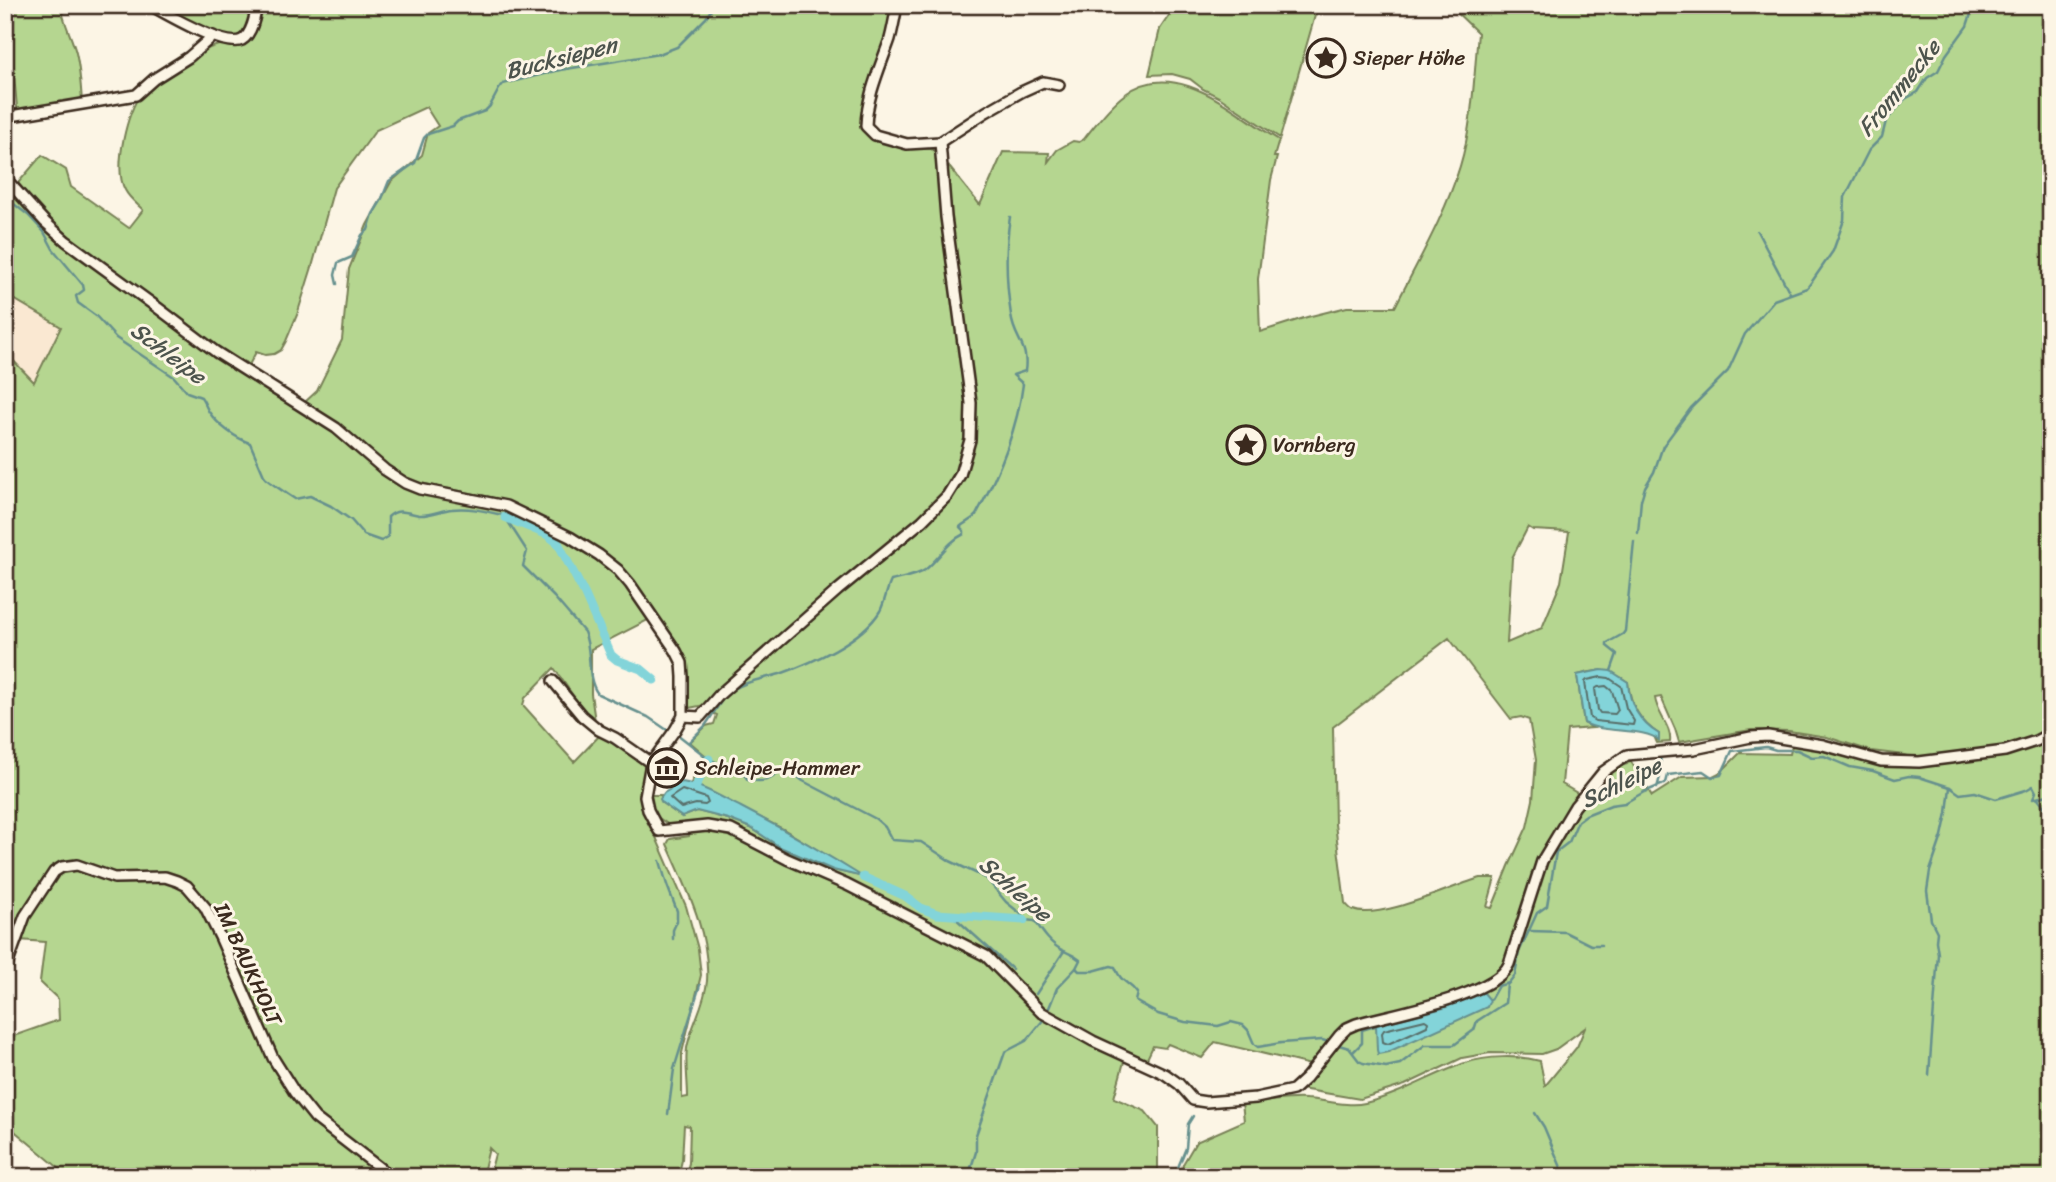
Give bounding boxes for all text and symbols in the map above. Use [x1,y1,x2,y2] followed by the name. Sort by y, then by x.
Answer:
[501,24,624,92] water label: Bucksiepen
[1847,29,1953,146] water label: Frommecke
[1305,37,1347,79] place icon: Sieper Höhe
[1353,39,1466,77] place label: Sieper Höhe
[121,311,216,396] water label: Schleipe
[1225,424,1267,466] place icon: Vornberg
[1273,426,1356,464] place label: Vornberg
[1573,745,1670,820] water label: Schleipe
[646,747,688,789] museum icon: Schleipe-Hammer
[694,749,861,787] place label: Schleipe-Hammer
[969,845,1062,934] water label: Schleipe
[202,895,294,1034] street label: IM BAUKHOLT

